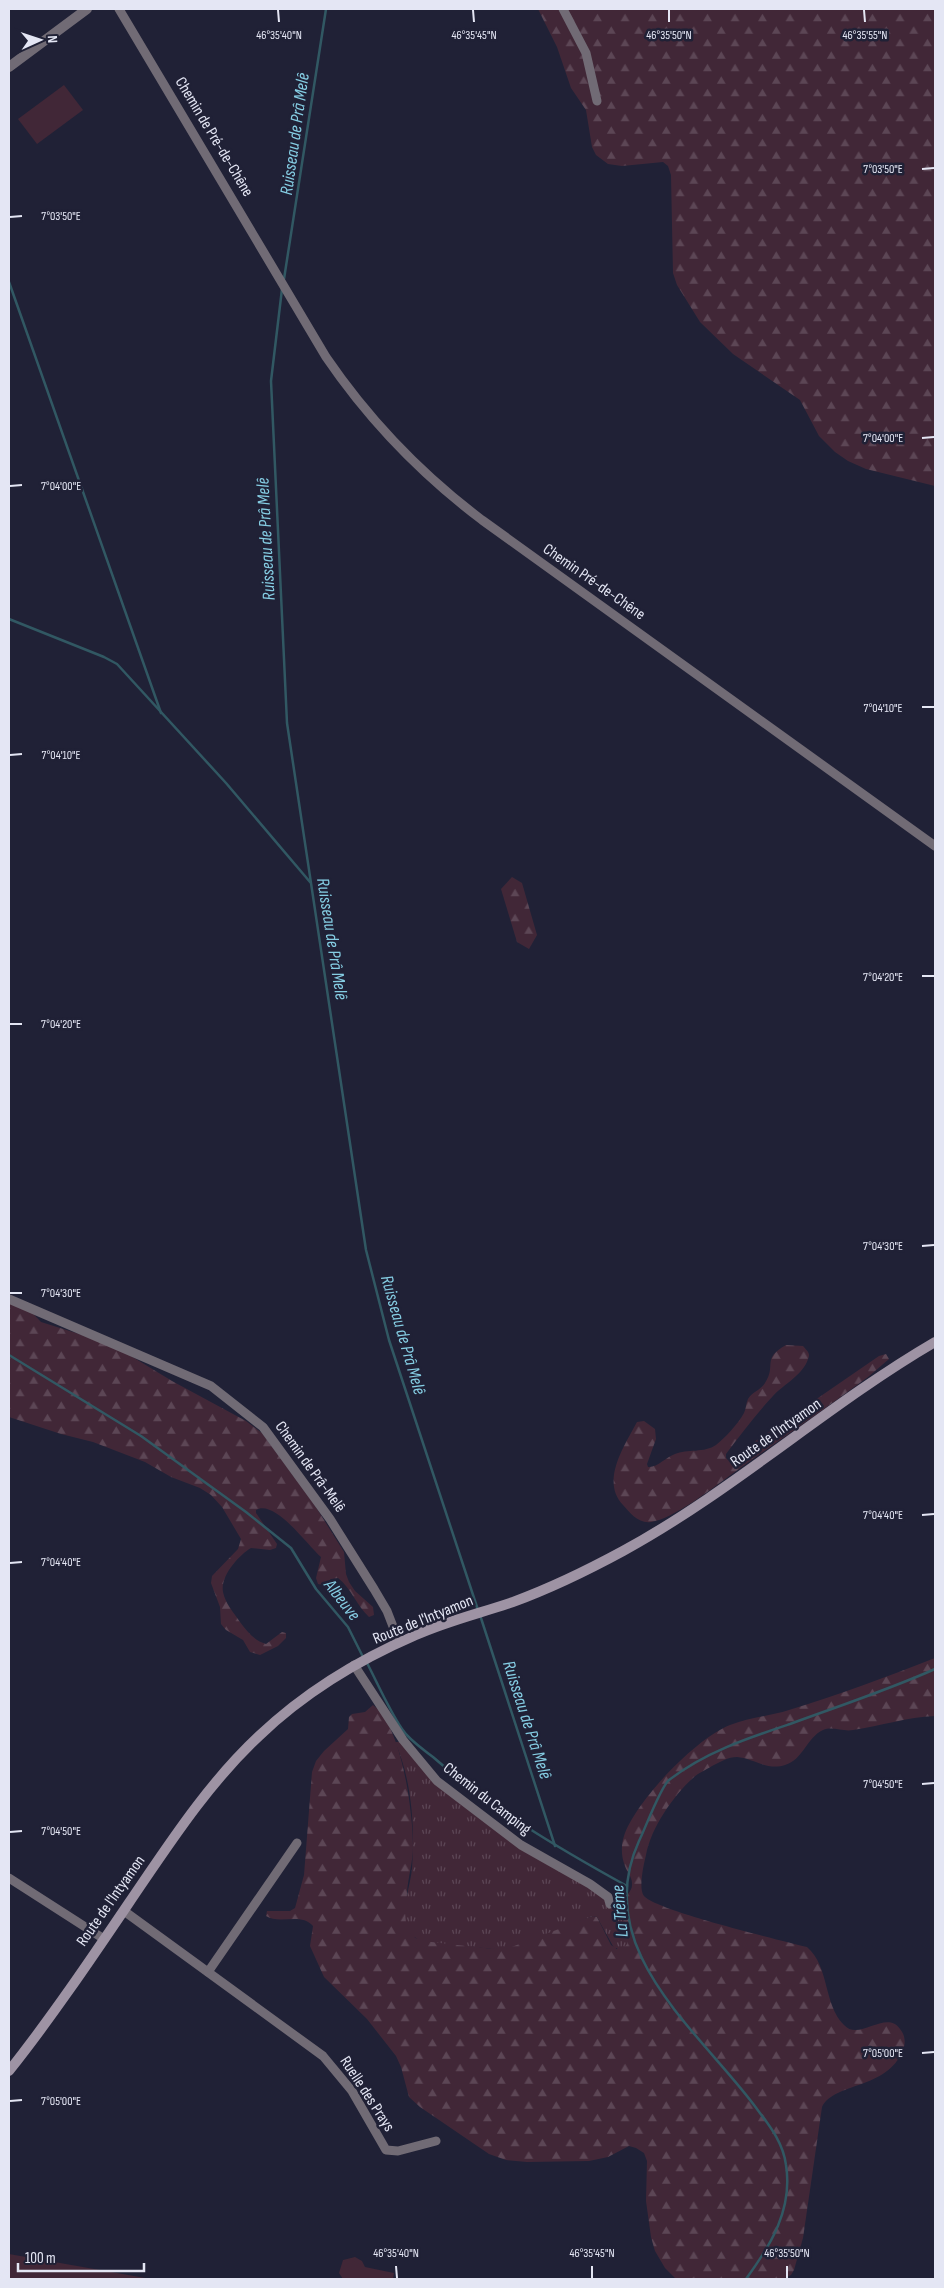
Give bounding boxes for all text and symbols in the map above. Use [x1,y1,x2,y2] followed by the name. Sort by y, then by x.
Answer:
[15,15,65,65] north arrow
[256,28,302,43] text: 46°35'40"N
[451,28,497,43] text: 46°35'45"N
[646,28,692,43] text: 46°35'50"N
[843,28,887,43] text: 46°35'55"N
[44,35,61,44] text: N
[276,72,314,196] water label: Ruisseau de Prâ Melê
[171,74,257,200] street label: Chemin de Pré-de-Chêne
[863,162,903,177] text: 7°03'50"E
[41,209,81,224] text: 7°03'50"E
[863,431,903,446] text: 7°04'00"E
[252,477,280,601] water label: Ruisseau de Prâ Melê
[41,479,81,494] text: 7°04'00"E
[539,540,649,624] street label: Chemin Pré-de-Chêne
[863,701,903,716] text: 7°04'10"E
[41,748,81,763] text: 7°04'10"E
[312,877,352,1001] water label: Ruisseau de Prâ Melê
[863,970,903,985] text: 7°04'20"E
[41,1017,81,1032] text: 7°04'20"E
[863,1239,903,1254] text: 7°04'30"E
[376,1273,430,1397] water label: Ruisseau de Prâ Melê
[41,1286,81,1301] text: 7°04'30"E
[727,1395,825,1471] street label: Route de l'Intyamon
[271,1418,349,1516] street label: Chemin de Prâ-Melê
[863,1508,903,1523] text: 7°04'40"E
[41,1555,81,1570] text: 7°04'40"E
[319,1574,365,1625] water label: Albeuve
[370,1591,476,1649] street label: Route de l'Intyamon
[498,1658,556,1782] water label: Ruisseau de Prâ Melê
[439,1759,535,1839] street label: Chemin du Camping
[863,1777,903,1792] text: 7°04'50"E
[41,1824,81,1839] text: 7°04'50"E
[73,1852,149,1950] street label: Route de l'Intyamon
[607,1884,633,1938] water label: La Trême
[863,2046,903,2061] text: 7°05'00"E
[336,2053,398,2135] street label: Ruelle des Prays
[41,2094,81,2109] text: 7°05'00"E
[18,2240,144,2272] scale bar
[373,2246,419,2261] text: 46°35'40"N
[569,2246,615,2261] text: 46°35'45"N
[764,2246,810,2261] text: 46°35'50"N
[25,2249,56,2268] text: 100 m

